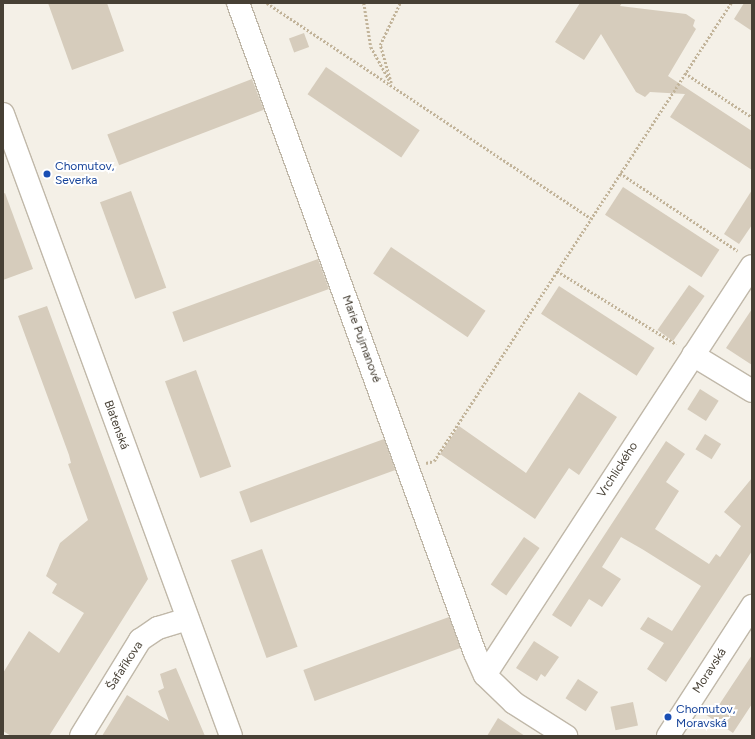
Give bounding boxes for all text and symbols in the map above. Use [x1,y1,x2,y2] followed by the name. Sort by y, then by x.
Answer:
[55,160,114,188] place label: Chomutov, Severka
[42,169,52,179] marker: Chomutov, Severka
[339,293,383,385] street label: Marie Pujmanové
[100,398,132,452] street label: Blatenská
[595,440,641,500] street label: Vrchlického
[104,639,146,693] street label: Šafaříkova
[690,646,730,696] street label: Moravská
[676,703,735,731] place label: Chomutov, Moravská
[663,712,673,722] marker: Chomutov, Moravská

